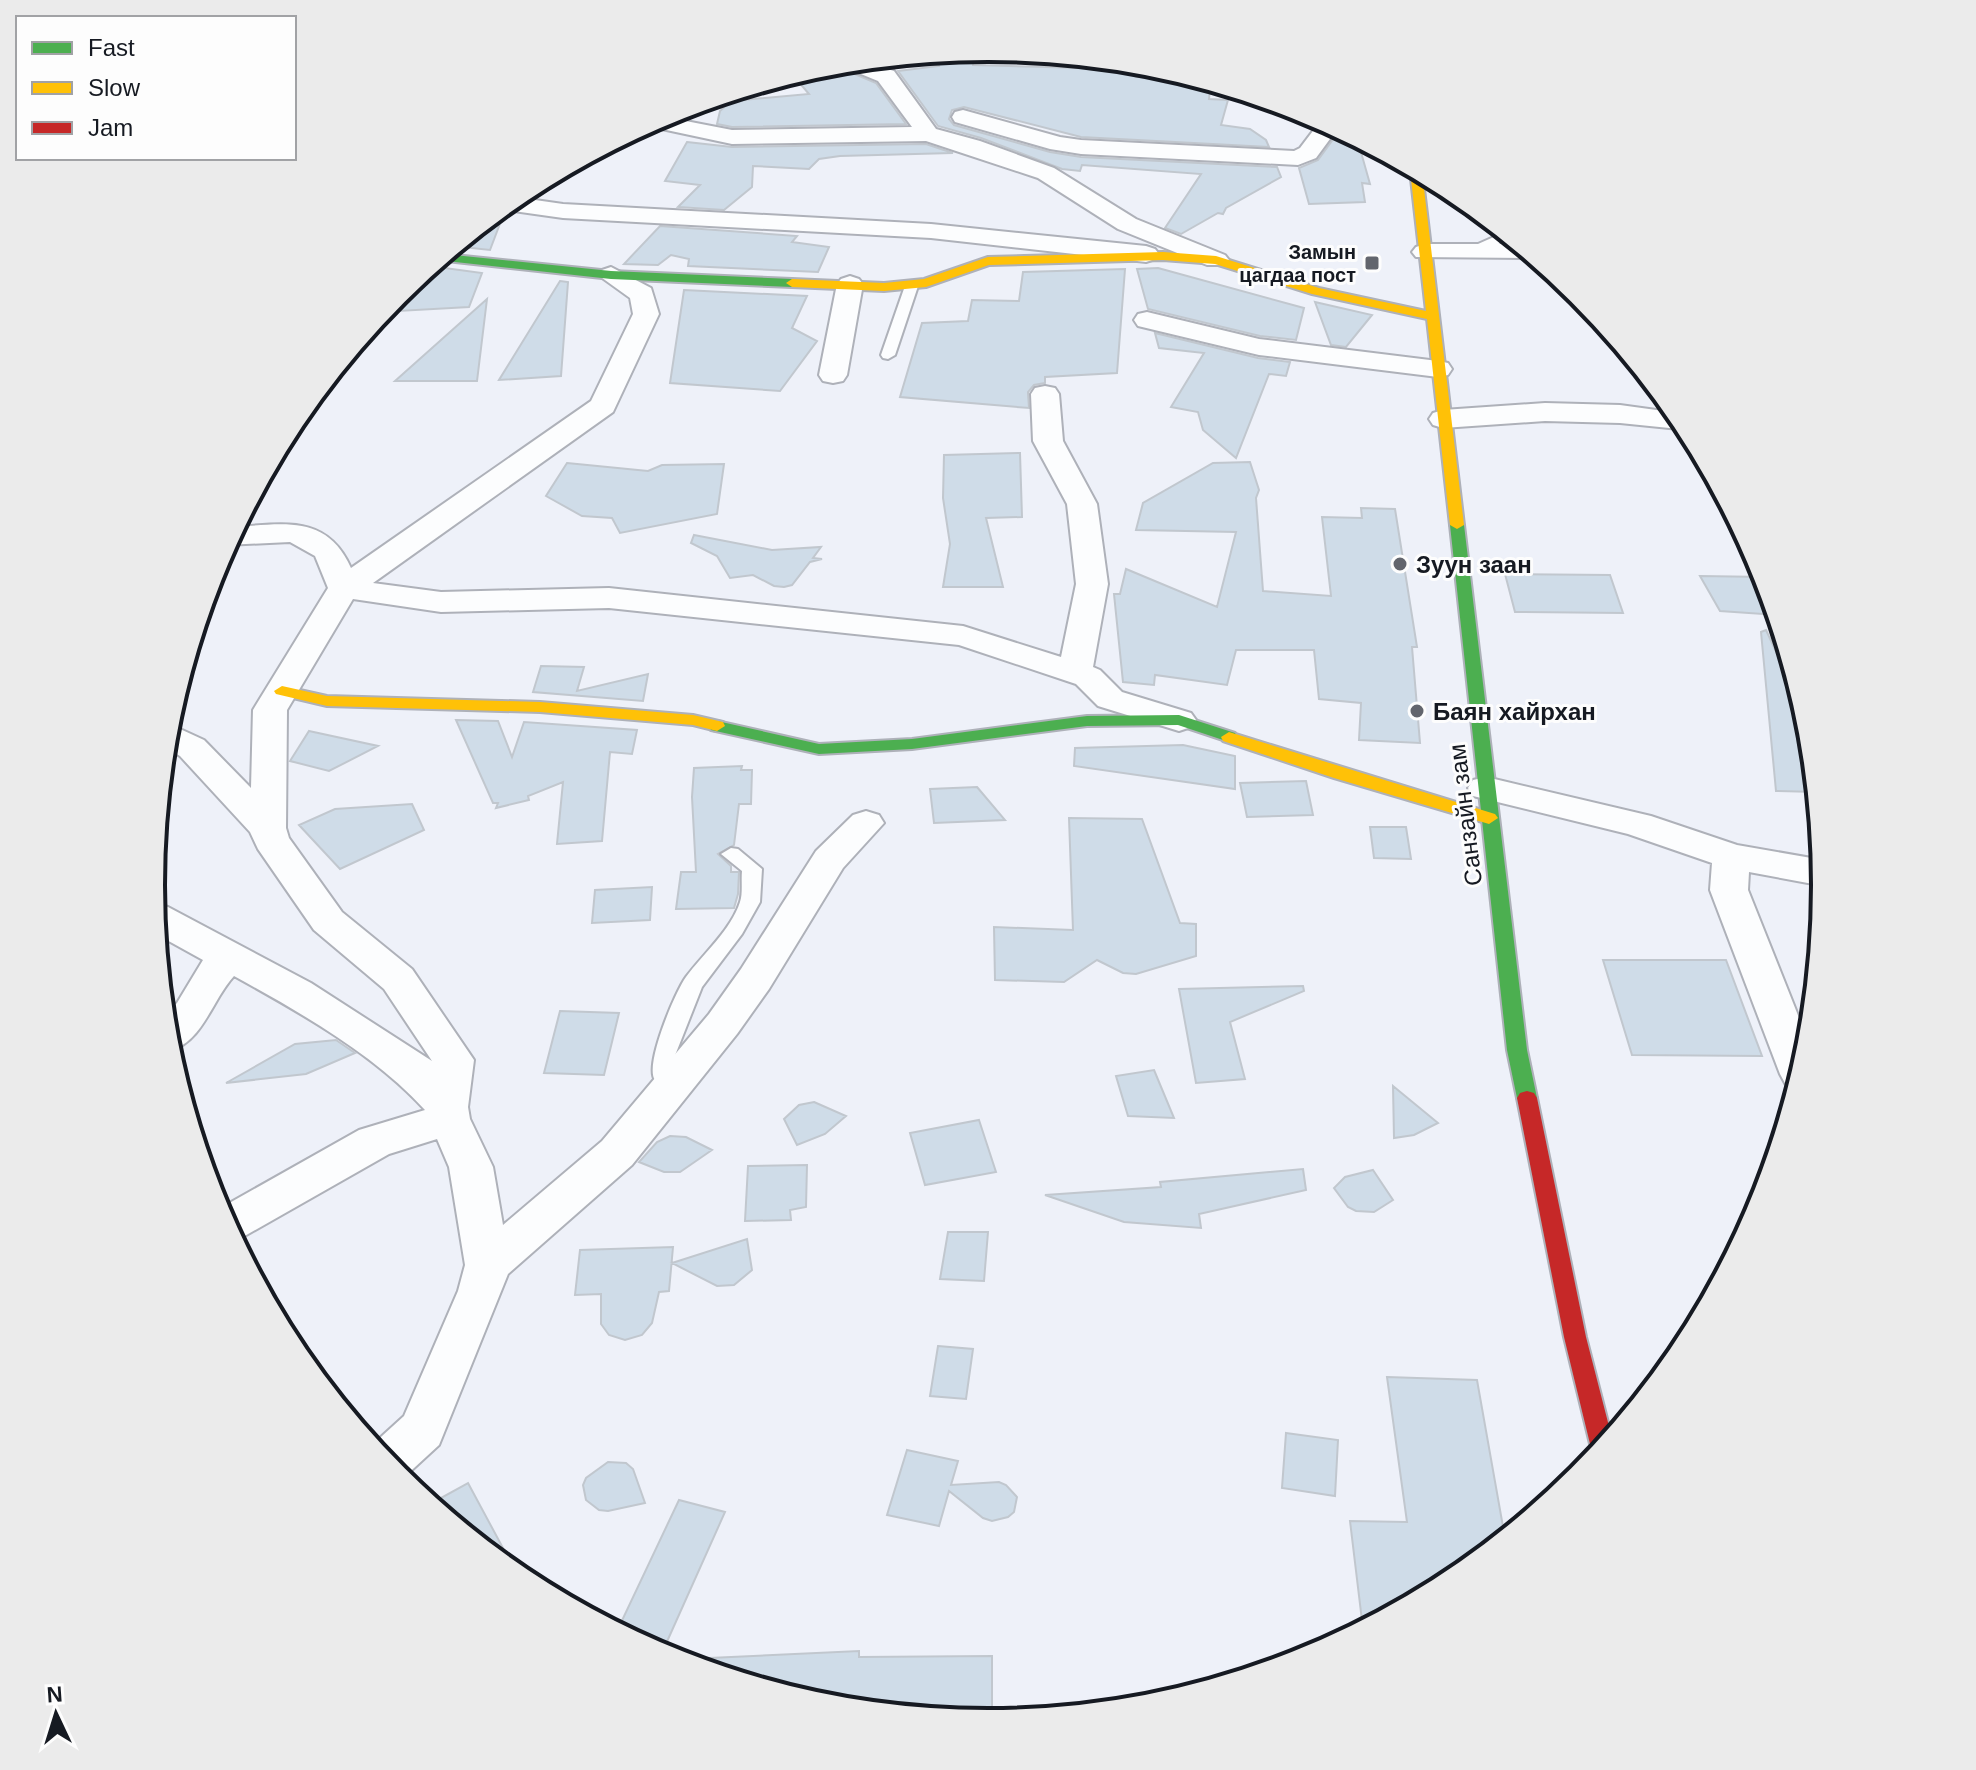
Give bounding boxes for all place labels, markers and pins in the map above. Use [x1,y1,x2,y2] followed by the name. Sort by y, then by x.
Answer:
[1239,241,1356,286] place label: Замын цагдаа пост
[1363,254,1381,272] marker: Замын цагдаа пост
[1416,551,1532,578] place label: Зуун заан
[1391,555,1409,573] marker: Зуун заан
[1433,698,1596,725] place label: Баян хайрхан
[1408,702,1426,720] marker: Баян хайрхан

